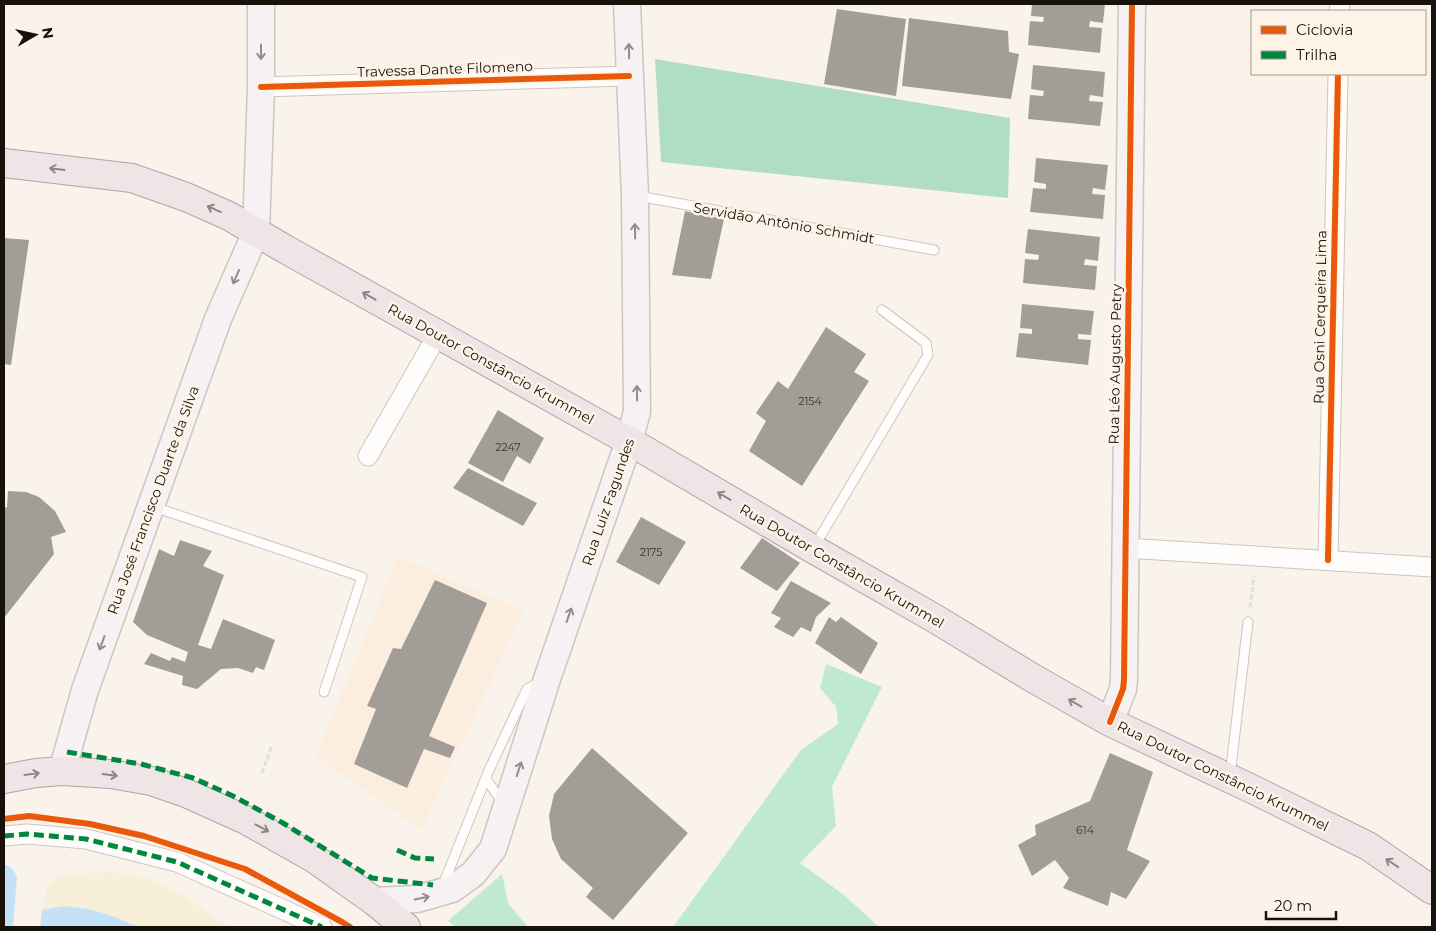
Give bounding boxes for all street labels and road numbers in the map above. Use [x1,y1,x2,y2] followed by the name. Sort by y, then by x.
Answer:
[357,57,533,81] street label: Travessa Dante Filomeno
[692,198,876,248] street label: Servidão Antônio Schmidt
[1309,230,1331,404] street label: Rua Osni Cerqueira Lima
[1105,283,1125,444] street label: Rua Léo Augusto Petry
[385,300,597,428] street label: Rua Doutor Constâncio Krummel
[103,383,203,617] street label: Rua José Francisco Duarte da Silva
[578,436,638,568] street label: Rua Luiz Fagundes
[736,500,948,632] street label: Rua Doutor Constâncio Krummel
[1114,717,1332,835] street label: Rua Doutor Constâncio Krummel

